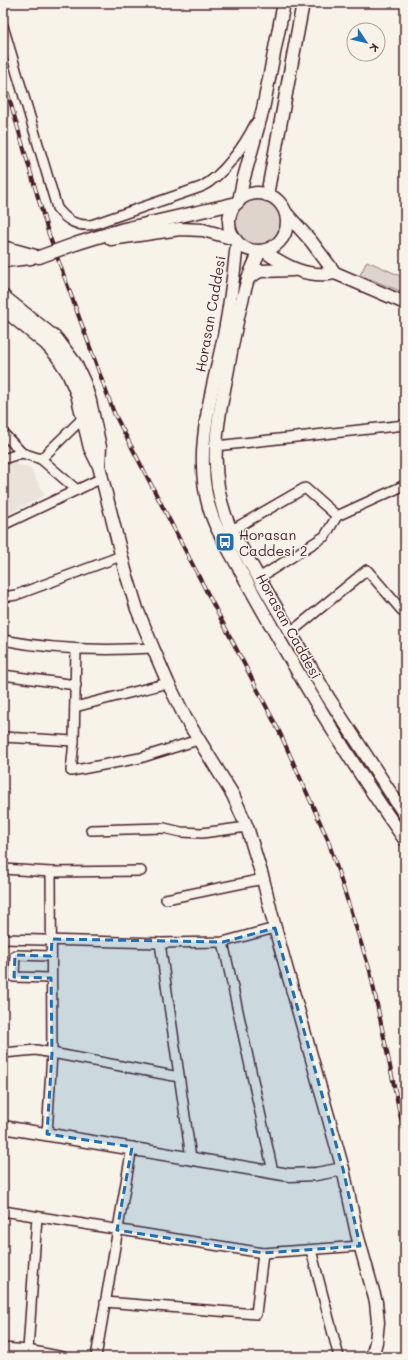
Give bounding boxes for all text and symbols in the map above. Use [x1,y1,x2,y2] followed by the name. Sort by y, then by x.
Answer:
[346,22,386,62] north arrow
[366,41,383,55] text: K
[190,254,230,374] street label: Horasan Caddesi
[239,525,308,560] place label: Horasan Caddesi 2
[214,531,236,553] bus stop icon: Horasan Caddesi 2
[252,570,326,682] street label: Horasan Caddesi

